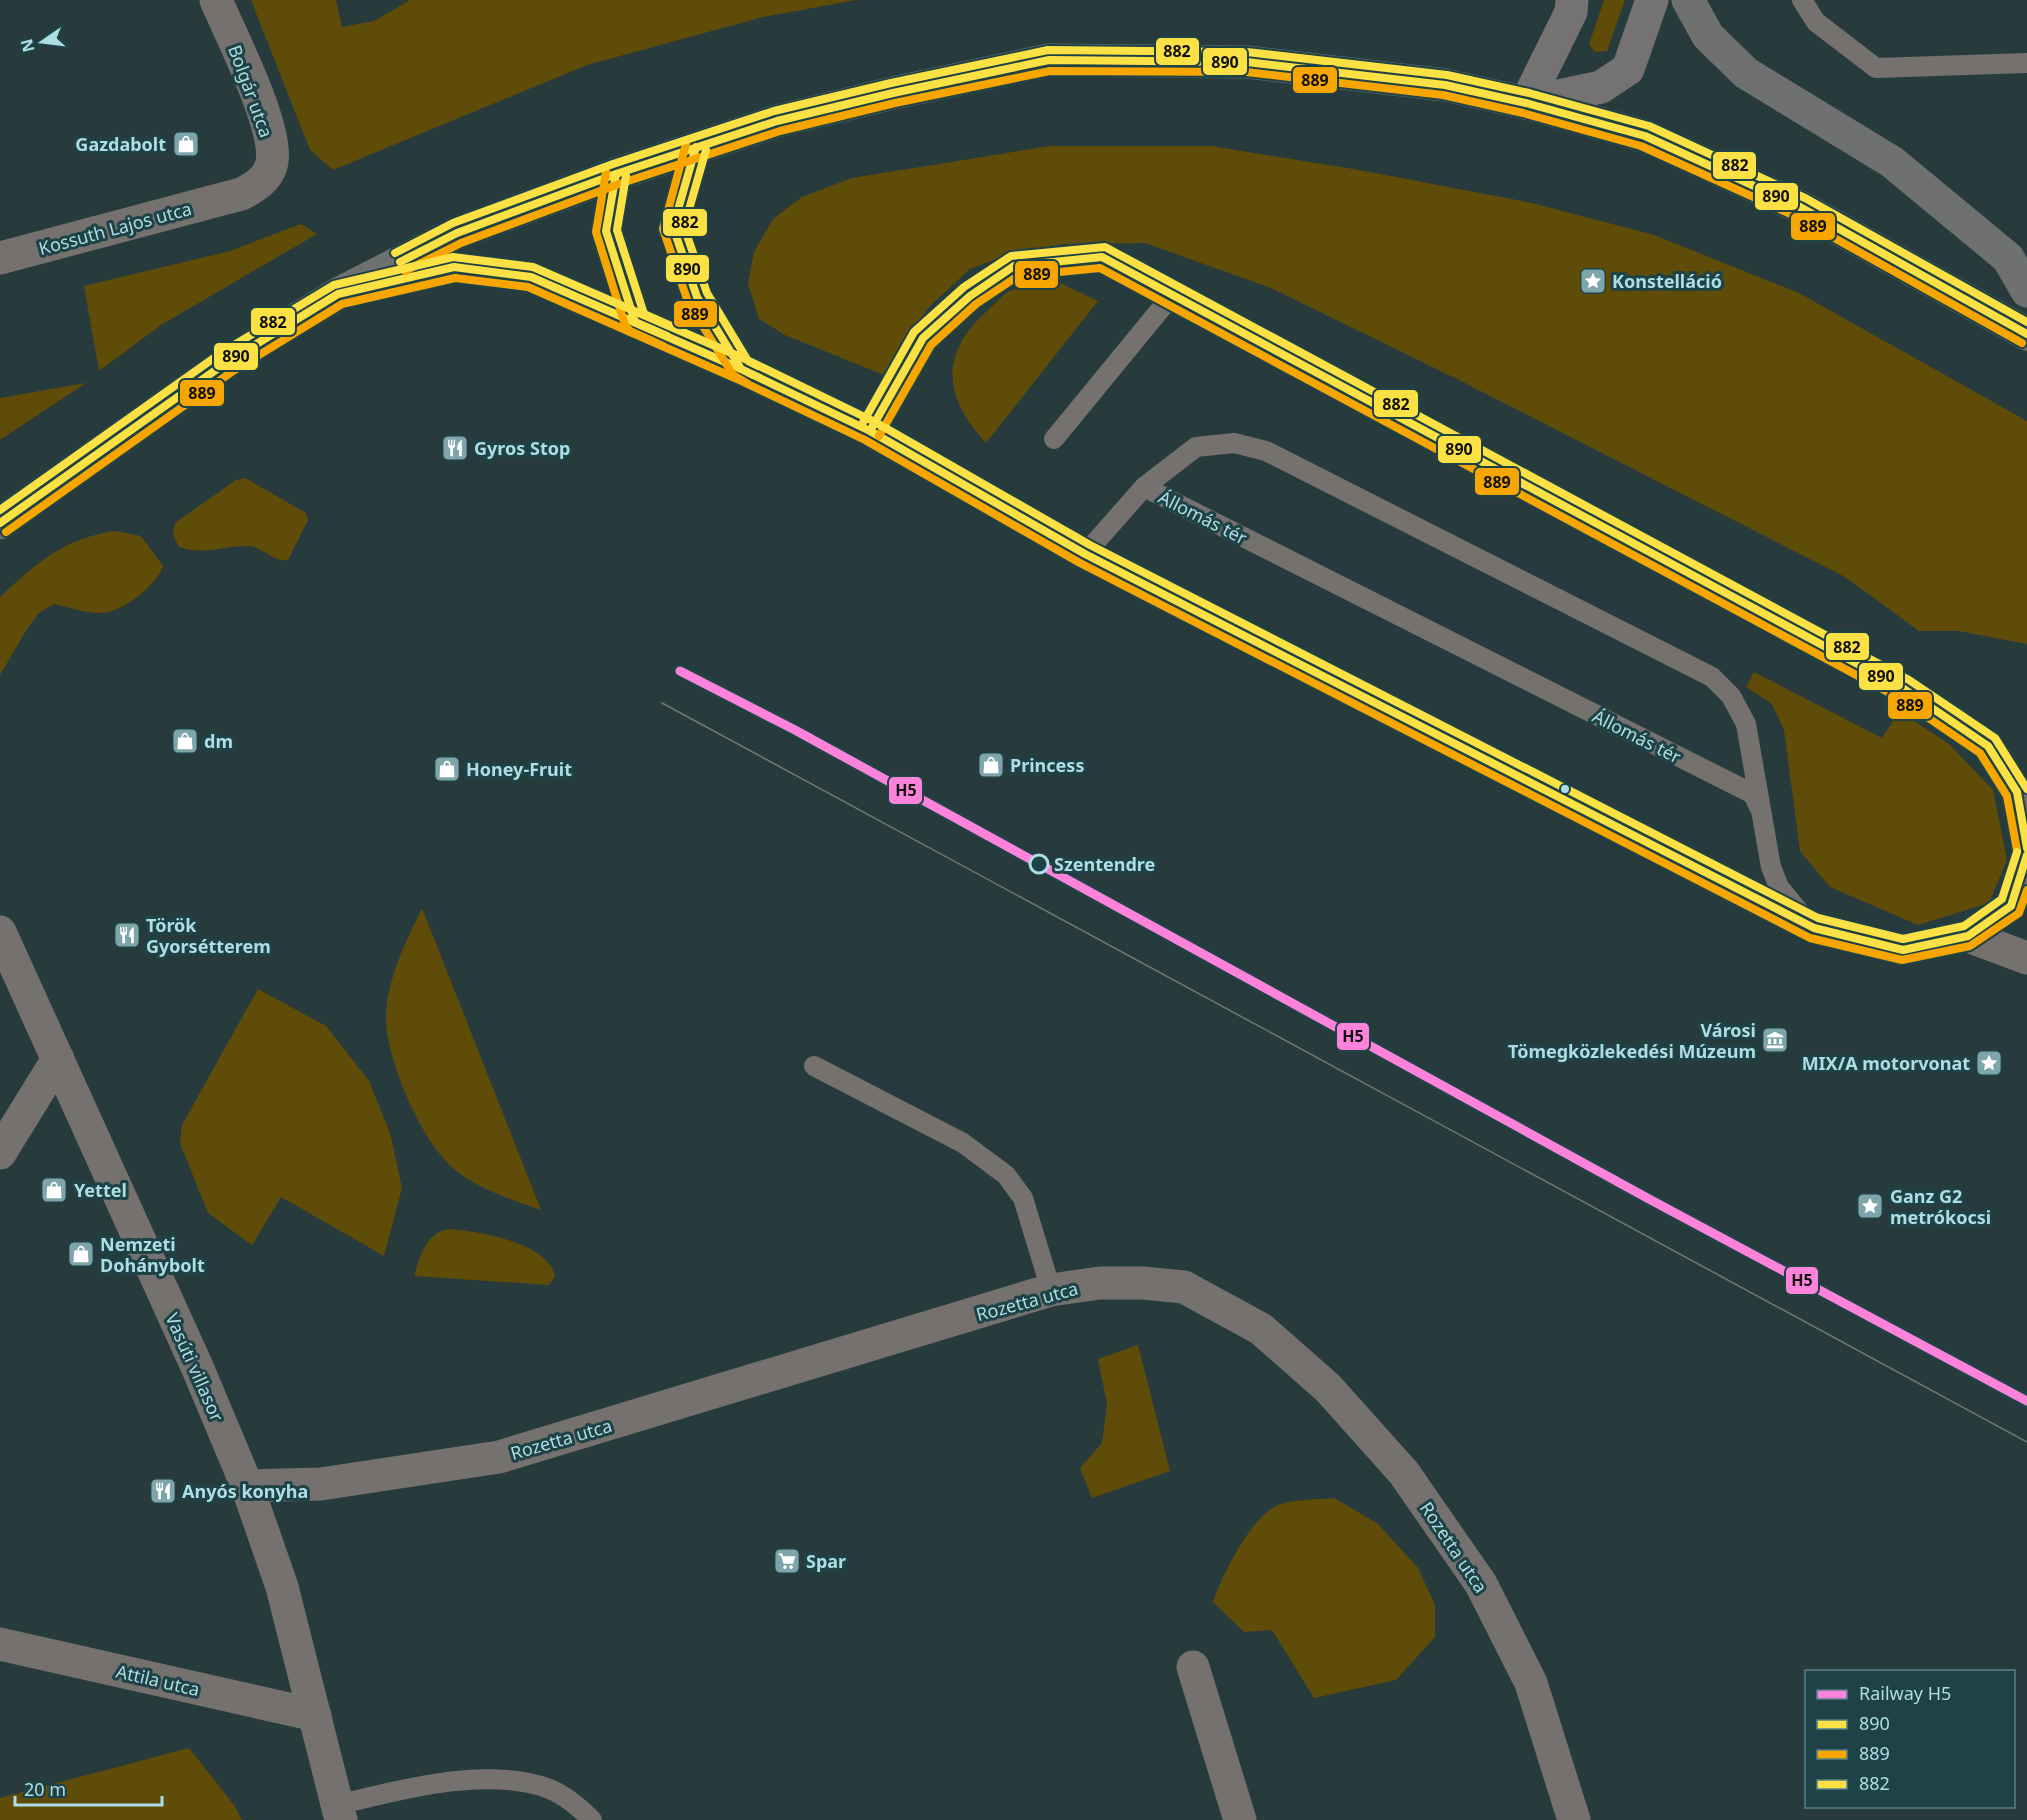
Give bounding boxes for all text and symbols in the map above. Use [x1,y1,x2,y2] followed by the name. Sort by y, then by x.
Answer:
[12,12,72,72] north arrow
[15,37,40,55] text: N
[1155,37,1200,66] line badge: 882
[1163,40,1191,62] text: 882
[223,41,279,141] street label: Bolgár utca
[1202,47,1248,76] line badge: 890
[1211,51,1239,73] text: 890
[1292,66,1338,94] line badge: 889
[1301,69,1329,91] text: 889
[171,129,201,159] shop icon: Gazdabolt
[75,132,166,156] place label: Gazdabolt
[1712,151,1757,180] line badge: 882
[1721,154,1749,176] text: 882
[1754,182,1799,211] line badge: 890
[1762,185,1790,207] text: 890
[36,196,194,260] street label: Kossuth Lajos utca
[662,208,708,237] line badge: 882
[671,211,699,233] text: 882
[1790,212,1836,241] line badge: 889
[1799,215,1827,237] text: 889
[665,254,710,283] line badge: 890
[673,258,701,280] text: 890
[1014,260,1059,289] line badge: 889
[1023,263,1051,285] text: 889
[1578,266,1608,296] place icon: Konstelláció
[1612,269,1722,293] place label: Konstelláció
[673,300,718,328] line badge: 889
[681,303,709,325] text: 889
[250,307,296,336] line badge: 882
[259,311,287,333] text: 882
[213,342,259,371] line badge: 890
[222,345,250,367] text: 890
[179,379,225,407] line badge: 889
[188,382,216,404] text: 889
[1373,389,1419,418] line badge: 882
[1382,393,1410,415] text: 882
[440,433,470,463] restaurant icon: Gyros Stop
[1437,435,1482,464] line badge: 890
[474,436,570,460] place label: Gyros Stop
[1445,438,1473,460] text: 890
[1474,467,1520,496] line badge: 889
[1483,471,1511,493] text: 889
[1155,485,1252,550] street label: Állomás tér
[1825,632,1870,661] line badge: 882
[1833,636,1861,658] text: 882
[1858,662,1904,691] line badge: 890
[1867,665,1895,687] text: 890
[1887,691,1933,720] line badge: 889
[1896,694,1924,716] text: 889
[1589,704,1686,769] street label: Állomás tér
[170,726,200,756] shop icon: dm
[204,729,233,753] place label: dm
[976,750,1006,780] shop icon: Princess
[1010,753,1084,777] place label: Princess
[432,754,462,784] shop icon: Honey-Fruit
[466,757,572,781] place label: Honey-Fruit
[888,776,923,805] line badge: H5
[895,779,917,801] text: H5
[1559,783,1571,795] unlabelled marker
[1054,852,1155,876] place label: Szentendre
[1029,854,1049,874] marker: Szentendre
[146,913,271,958] place label: Török Gyorsétterem
[112,920,142,950] restaurant icon: Török Gyorsétterem
[1508,1018,1756,1063] place label: Városi Tömegközlekedési Múzeum
[1336,1022,1370,1051] line badge: H5
[1342,1025,1364,1047] text: H5
[1760,1025,1790,1055] museum icon: Városi Tömegközlekedési Múzeum
[1974,1048,2004,1078] place icon: MIX/A motorvonat
[1802,1051,1970,1075] place label: MIX/A motorvonat
[39,1175,69,1205] shop icon: Yettel
[74,1178,127,1202] place label: Yettel
[1890,1184,1991,1229] place label: Ganz G2 metrókocsi
[1855,1191,1885,1221] place icon: Ganz G2 metrókocsi
[100,1232,205,1277] place label: Nemzeti Dohánybolt
[66,1239,96,1269] shop icon: Nemzeti Dohánybolt
[1785,1266,1819,1295] line badge: H5
[1791,1269,1813,1291] text: H5
[973,1276,1081,1326] street label: Rozetta utca
[160,1309,230,1425] street label: Vasúti villasor
[507,1413,615,1465] street label: Rozetta utca
[148,1476,178,1506] restaurant icon: Anyós konyha
[182,1479,308,1503] place label: Anyós konyha
[1415,1497,1493,1597] street label: Rozetta utca
[772,1546,802,1576] supermarket icon: Spar
[806,1549,846,1573] place label: Spar
[114,1659,202,1701] street label: Attila utca
[1805,1670,2015,1808] legend
[1859,1681,1951,1705] text: Railway H5
[1859,1711,1890,1735] text: 890
[1859,1741,1890,1765] text: 889
[15,1769,162,1807] scale bar
[1859,1771,1890,1795] text: 882
[24,1777,66,1801] text: 20 m

